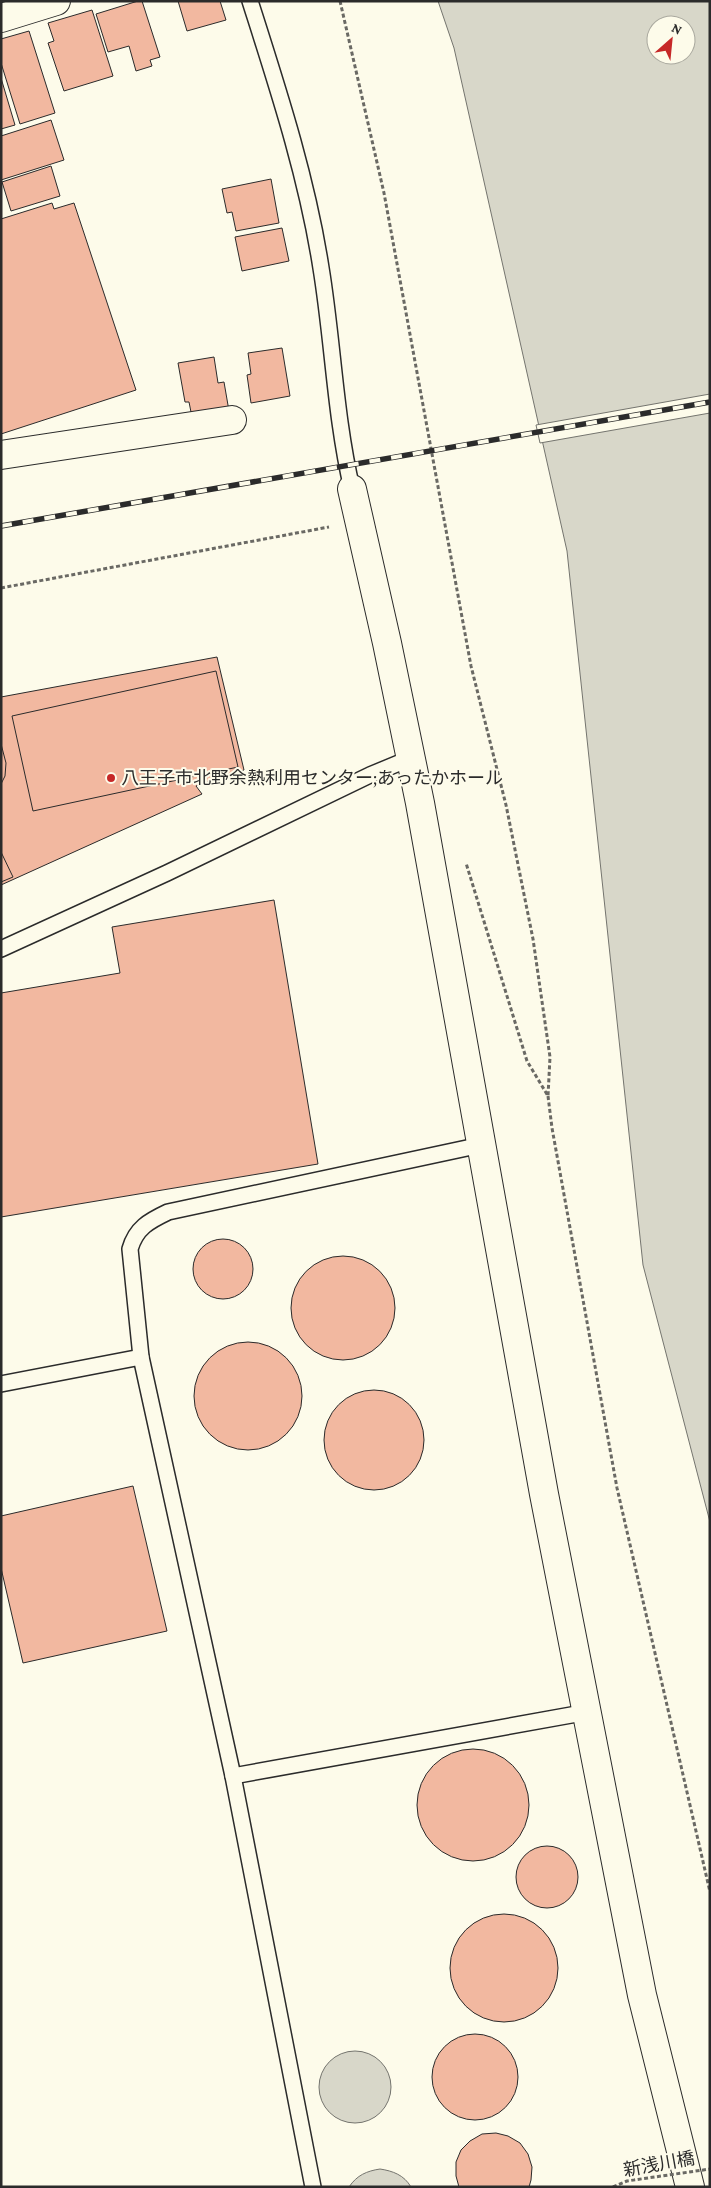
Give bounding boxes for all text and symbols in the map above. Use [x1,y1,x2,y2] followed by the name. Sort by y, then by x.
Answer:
[646,15,696,65] north arrow
[669,19,685,38] text: N
[121,768,503,788] place label: 八王子市北野余熱利用センター;あったかホール
[105,772,117,784] marker: 八王子市北野余熱利用センター;あったかホール
[622,2148,696,2180] street label: 新浅川橋

